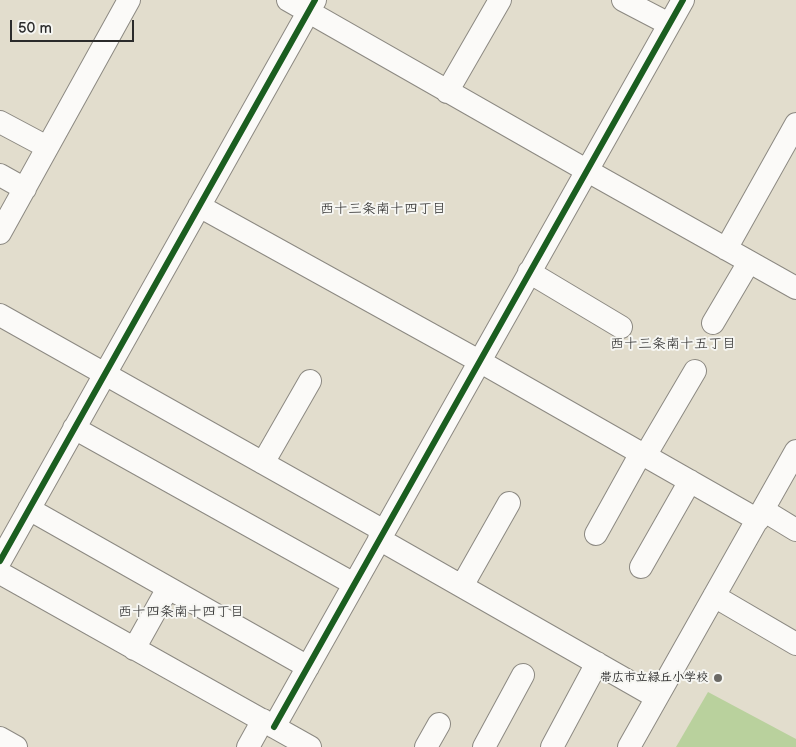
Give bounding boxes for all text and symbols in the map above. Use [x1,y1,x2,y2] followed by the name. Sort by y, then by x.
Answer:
[12,10,136,42] scale bar
[18,19,52,38] text: 50 m
[320,201,446,217] district label: 西十三条南十四丁目
[610,336,736,352] district label: 西十三条南十五丁目
[118,604,244,620] district label: 西十四条南十四丁目
[600,671,708,685] place label: 帯広市立緑丘小学校
[712,672,724,684] marker: 帯広市立緑丘小学校

